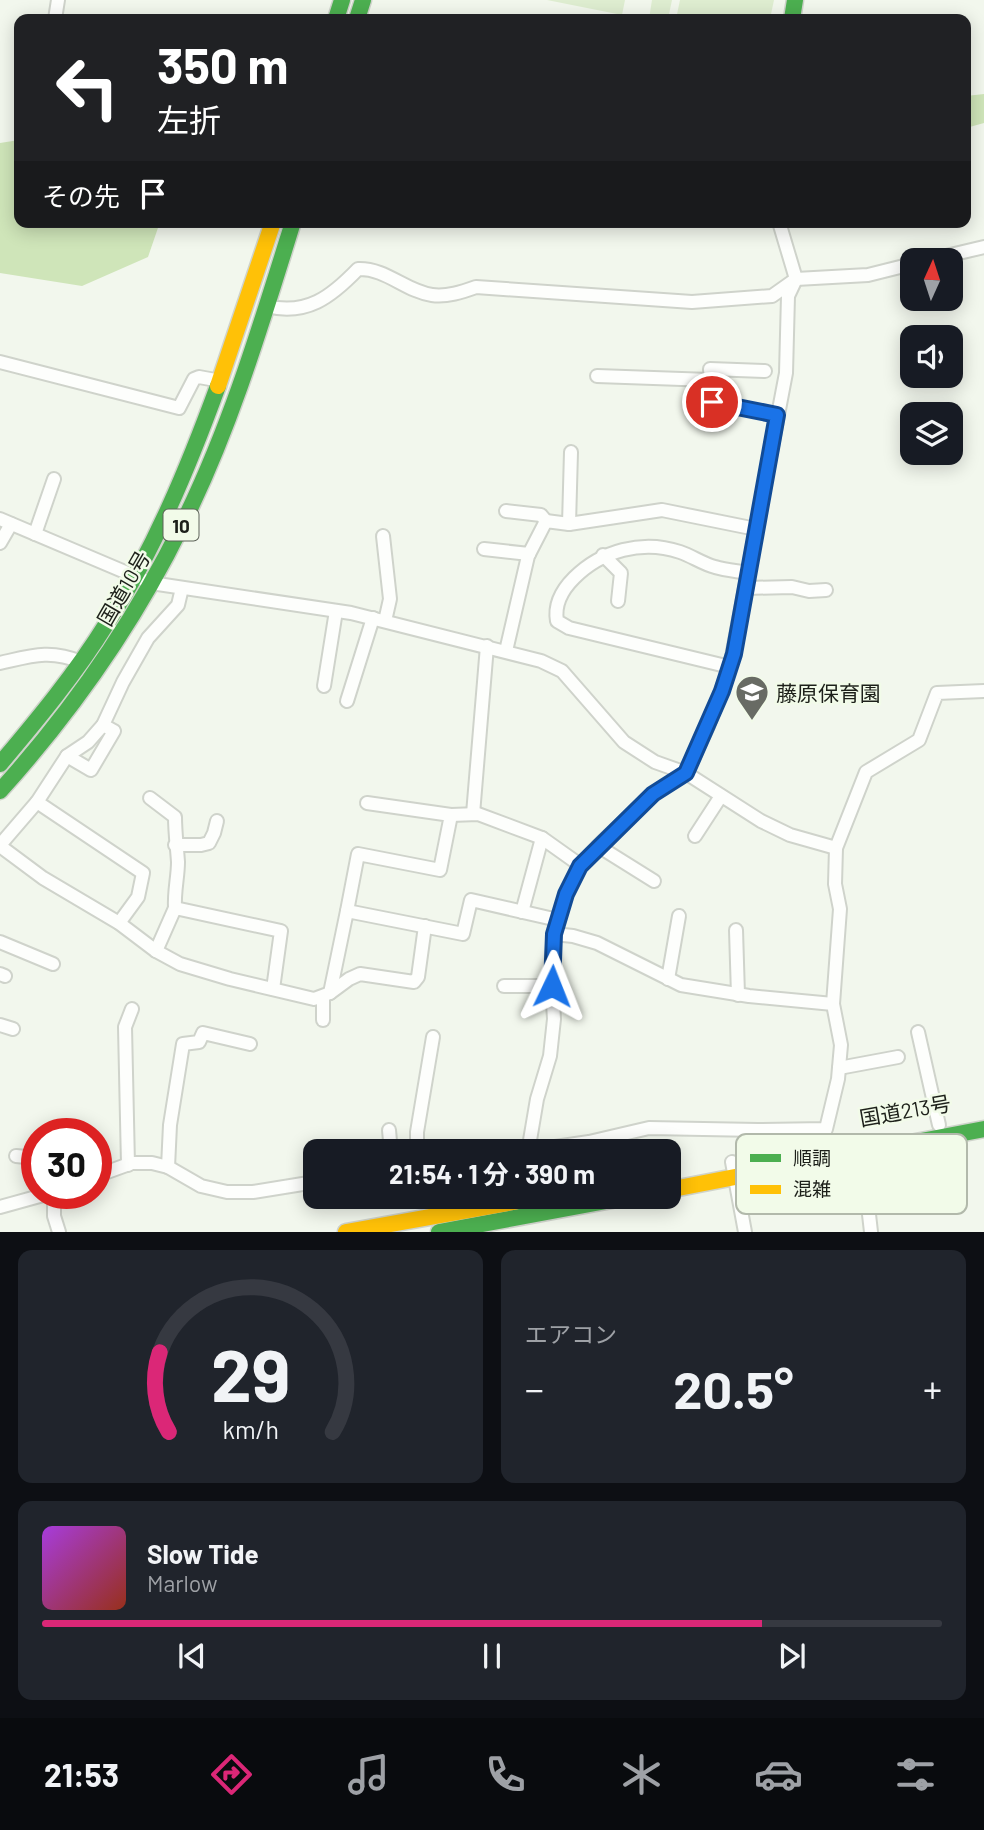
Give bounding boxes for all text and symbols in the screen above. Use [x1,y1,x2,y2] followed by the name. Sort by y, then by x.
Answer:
[157,35,289,94] text: 350 m
[42,42,133,133] icon: left
[157,100,221,138] text: 左折
[134,175,172,213] icon: arrive
[42,180,120,211] text: その先
[900,248,962,312] north arrow
[900,248,963,465] map controls
[900,325,963,388] button: sound
[682,372,742,432] pin
[693,383,731,421] icon: arrive
[900,402,963,465] button: layers
[164,510,198,540] road number: 10
[92,546,154,630] street label: 国道10号
[733,673,771,722] school or university icon: 藤原保育園
[776,680,881,705] place label: 藤原保育園
[515,949,589,1023] position arrow
[857,1090,953,1130] street label: 国道213号
[21,1118,112,1209] speed limit sign: 30
[736,1134,967,1214] legend
[793,1146,831,1169] text: 順調
[389,1158,595,1189] text: 21:54 · 1 分 · 390 m
[793,1177,831,1200] text: 混雑
[525,1320,617,1348] text: エアコン
[211,1330,290,1418] text: 29
[673,1357,794,1419] text: 20.5°
[525,1365,544,1411] text: −
[923,1365,942,1411] text: +
[222,1414,279,1444] text: km/h
[147,1538,259,1569] text: Slow Tide
[147,1569,218,1597] text: Marlow
[173,1637,211,1675] icon: previous
[473,1637,511,1675] icon: pause
[773,1637,811,1675] icon: next
[207,1750,256,1799] icon: directions
[344,1750,393,1799] icon: music
[481,1750,530,1799] icon: phone
[617,1750,666,1799] icon: climate
[754,1750,803,1799] icon: car
[891,1750,940,1799] icon: filters
[44,1755,119,1793] text: 21:53

